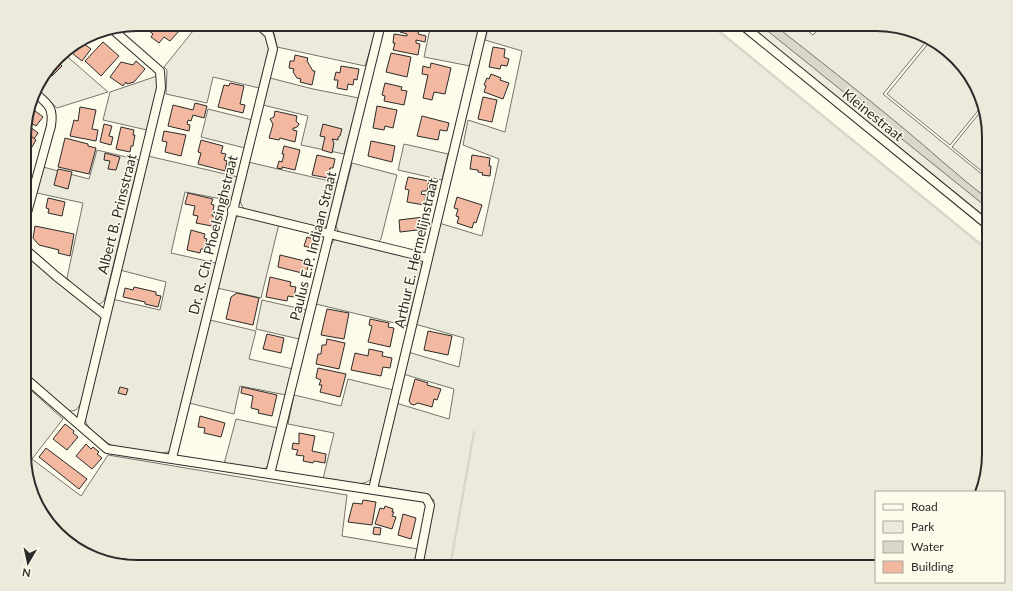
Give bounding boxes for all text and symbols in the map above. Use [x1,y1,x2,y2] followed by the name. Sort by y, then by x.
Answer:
[839,85,907,144] street label: Kleinestraat
[93,152,140,276] street label: Albert B. Prinsstraat
[184,153,241,316] street label: Dr. R. Ch. Phoelsinghstraat
[286,169,339,322] street label: Paulus E.P. Indiaan Straat
[390,176,441,329] street label: Arthur E. Hermelijnstraat
[875,491,1005,583] legend
[911,499,938,514] text: Road
[911,519,935,534] text: Park
[911,539,944,554] text: Water
[8,543,48,583] north arrow
[911,559,954,574] text: Building
[21,566,32,580] text: N

